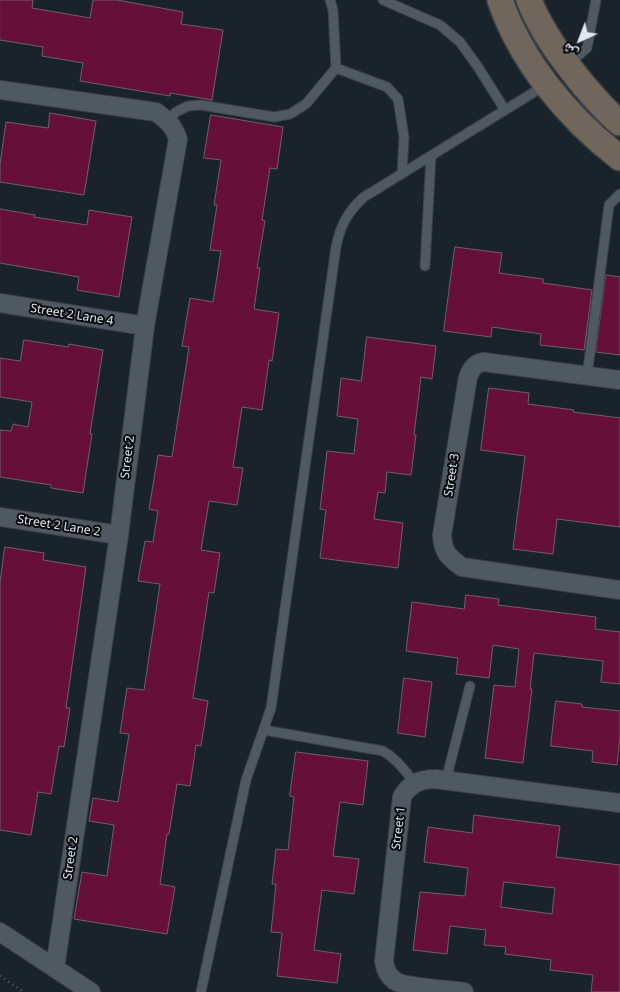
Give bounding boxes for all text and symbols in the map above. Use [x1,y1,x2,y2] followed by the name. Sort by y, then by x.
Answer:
[555,15,605,65] north arrow
[558,39,581,63] text: ش
[29,301,115,329] street label: Street 2 Lane 4
[118,435,138,479] street label: Street 2
[441,452,463,498] street label: Street 3
[16,512,102,540] street label: Street 2 Lane 2
[389,806,409,850] street label: Street 1
[61,835,81,881] street label: Street 2

